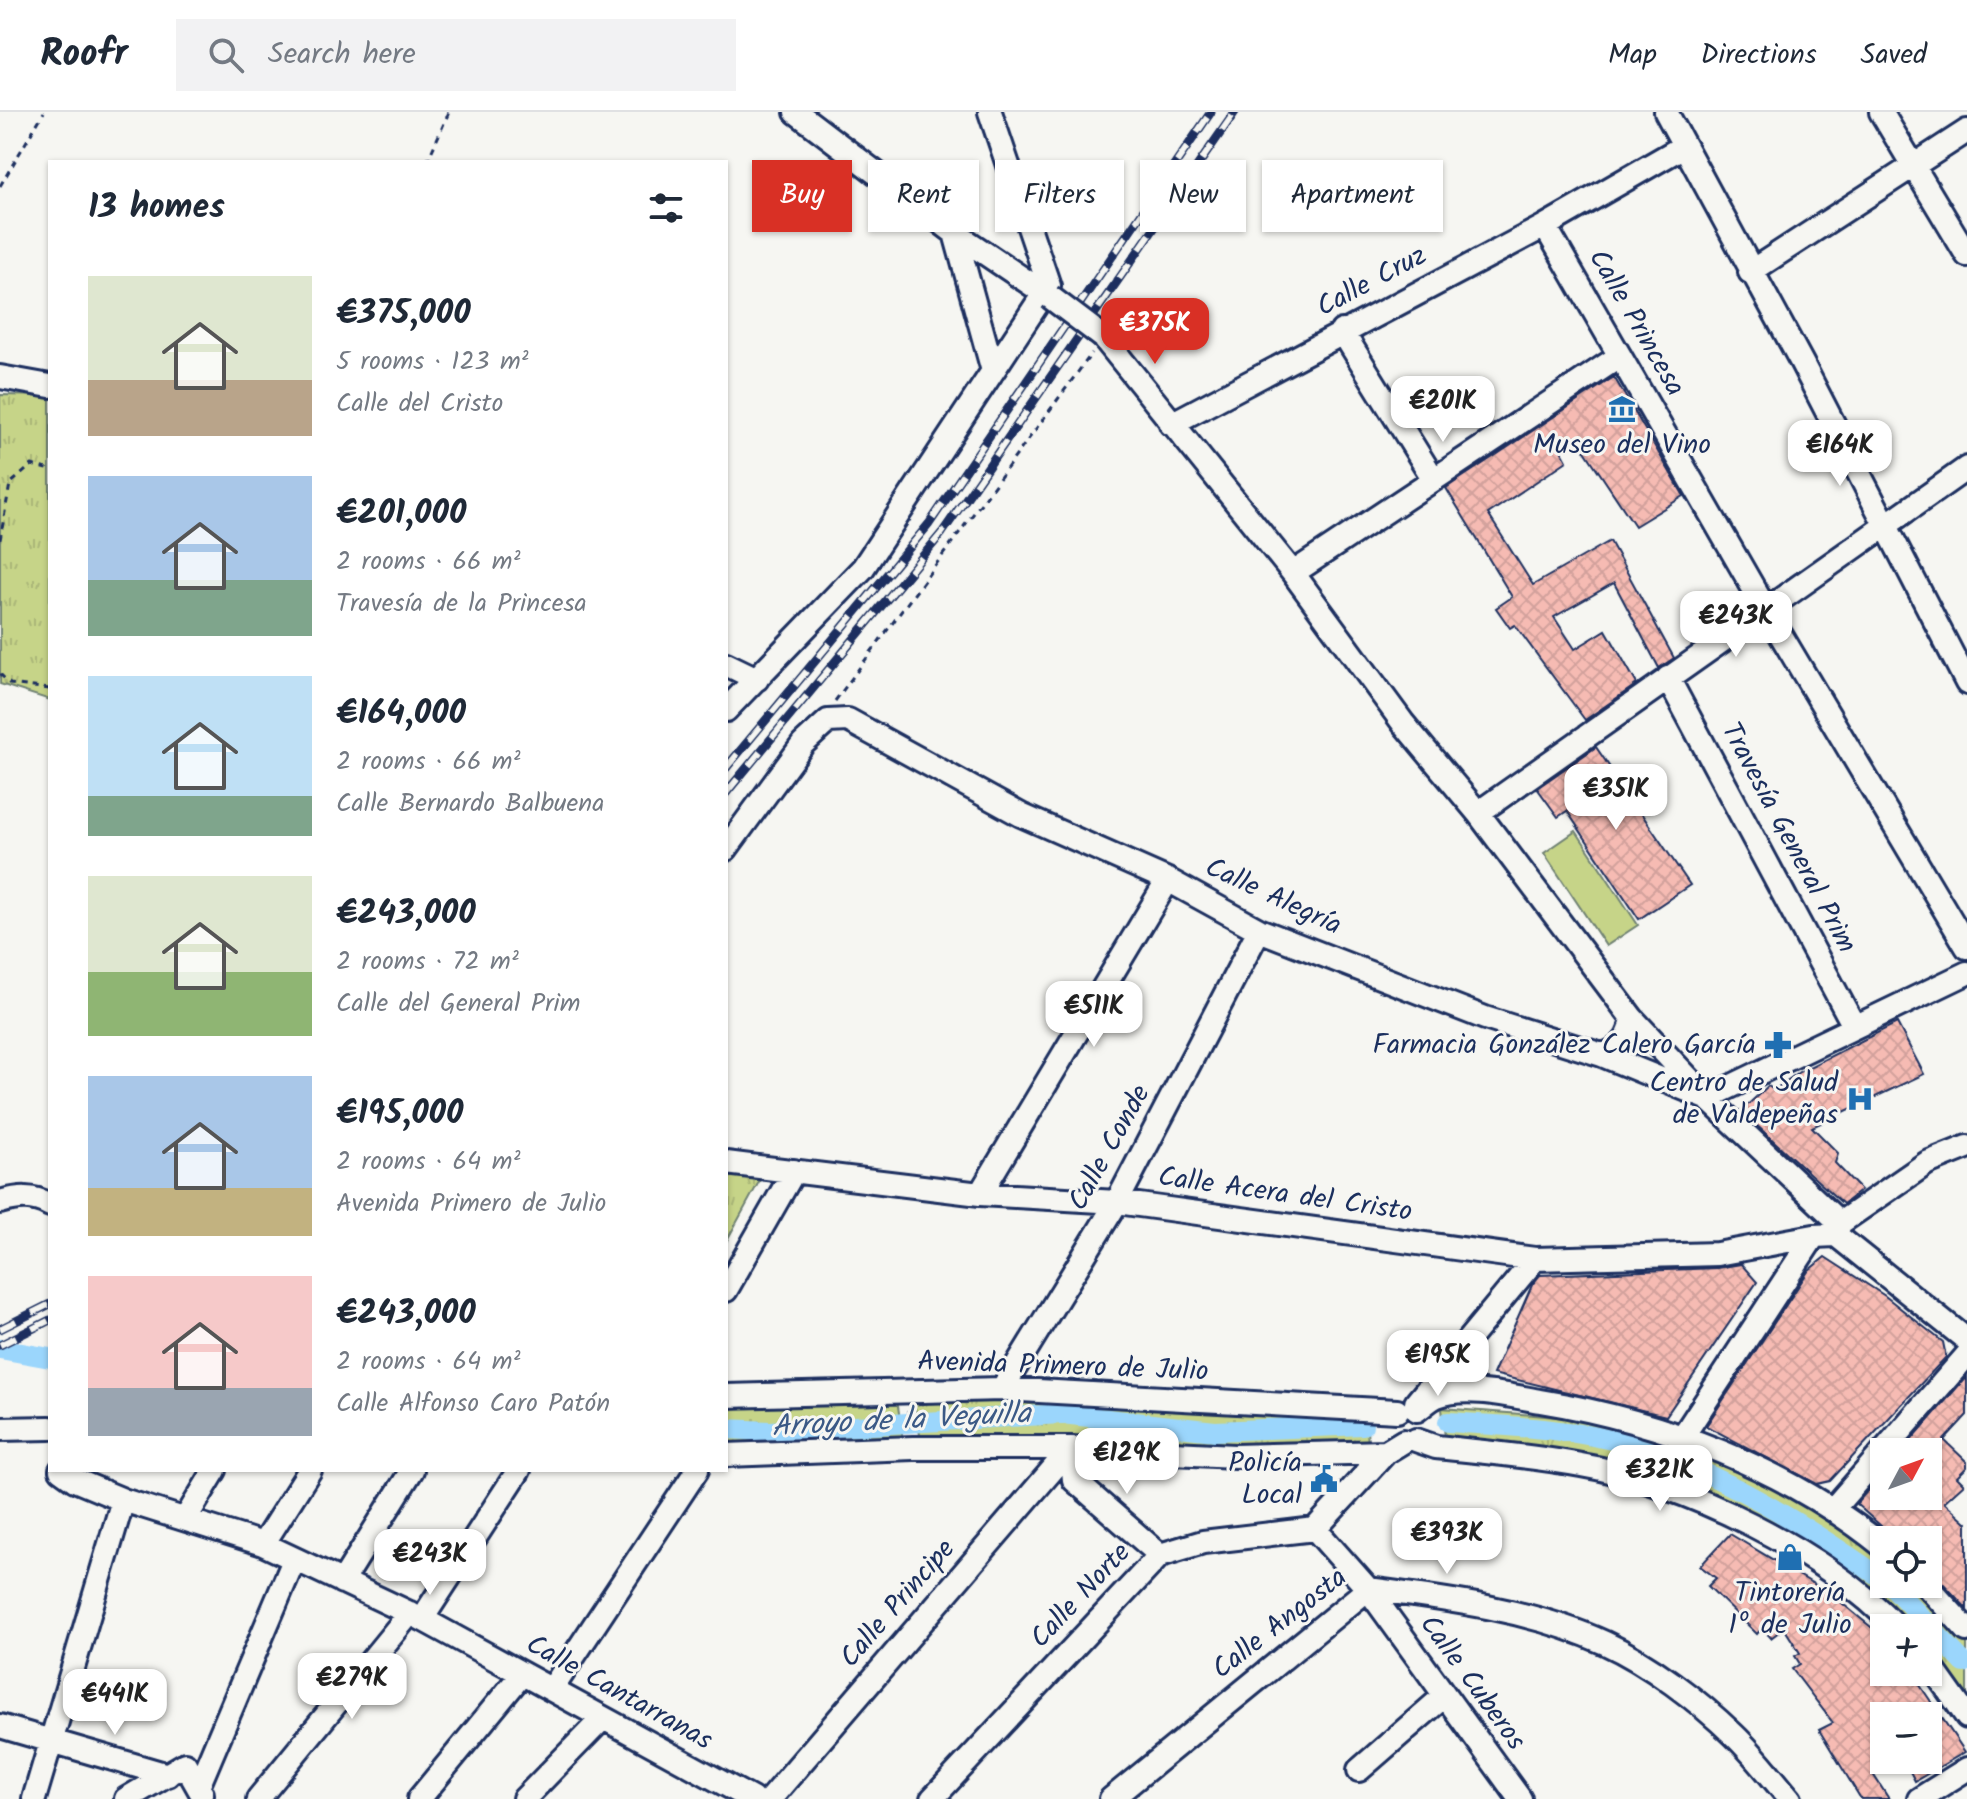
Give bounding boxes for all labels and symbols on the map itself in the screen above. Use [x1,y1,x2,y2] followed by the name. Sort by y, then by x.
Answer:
[1309,234,1435,330] street label: Calle Cruz
[1576,241,1696,405] street label: Calle Princesa
[1099,298,1211,366] pin: €375K
[1387,376,1499,444] pin: €201K
[1607,394,1637,424] museum icon: Museo del Vino
[1784,420,1896,488] pin: €164K
[1533,423,1711,468] place label: Museo del Vino
[1680,591,1792,659] pin: €243K
[1708,714,1868,962] street label: Travesía General Prim
[1560,764,1672,832] pin: €351K
[1197,846,1349,948] street label: Calle Alegría
[1038,981,1150,1049] pin: €511K
[1372,1023,1756,1068] place label: Farmacia González Calero García
[1763,1030,1793,1060] pharmacy icon: Farmacia González Calero García
[1650,1061,1839,1138] place label: Centro de Salud de Valdepeñas
[1057,1076,1163,1219] street label: Calle Conde
[1845,1084,1875,1114] hospital icon: Centro de Salud de Valdepeñas
[1155,1155,1415,1235] street label: Calle Acera del Cristo
[1382,1330,1494,1398] pin: €195K
[917,1339,1209,1395] street label: Avenida Primero de Julio
[770,1390,1034,1452] water label: Arroyo de la Veguilla
[1071,1428,1183,1496] pin: €129K
[1870,1438,1942,1510] north arrow
[1228,1441,1302,1518] place label: Policía Local
[1604,1445,1716,1513] pin: €321K
[1309,1464,1339,1494] public building icon: Policía Local
[1391,1508,1503,1576] pin: €393K
[374,1529,486,1597] pin: €243K
[829,1529,967,1679] street label: Calle Principe
[1020,1532,1143,1660] street label: Calle Norte
[1775,1542,1805,1572] shop icon: Tintorería 1º de Julio
[1203,1557,1357,1691] street label: Calle Angosta
[1728,1571,1852,1648] place label: Tintorería 1º de Julio
[1407,1606,1537,1761] street label: Calle Cuberos
[517,1623,721,1763] street label: Calle Cantarranas
[296,1653,408,1721] pin: €279K
[59,1669,171,1737] pin: €441K

